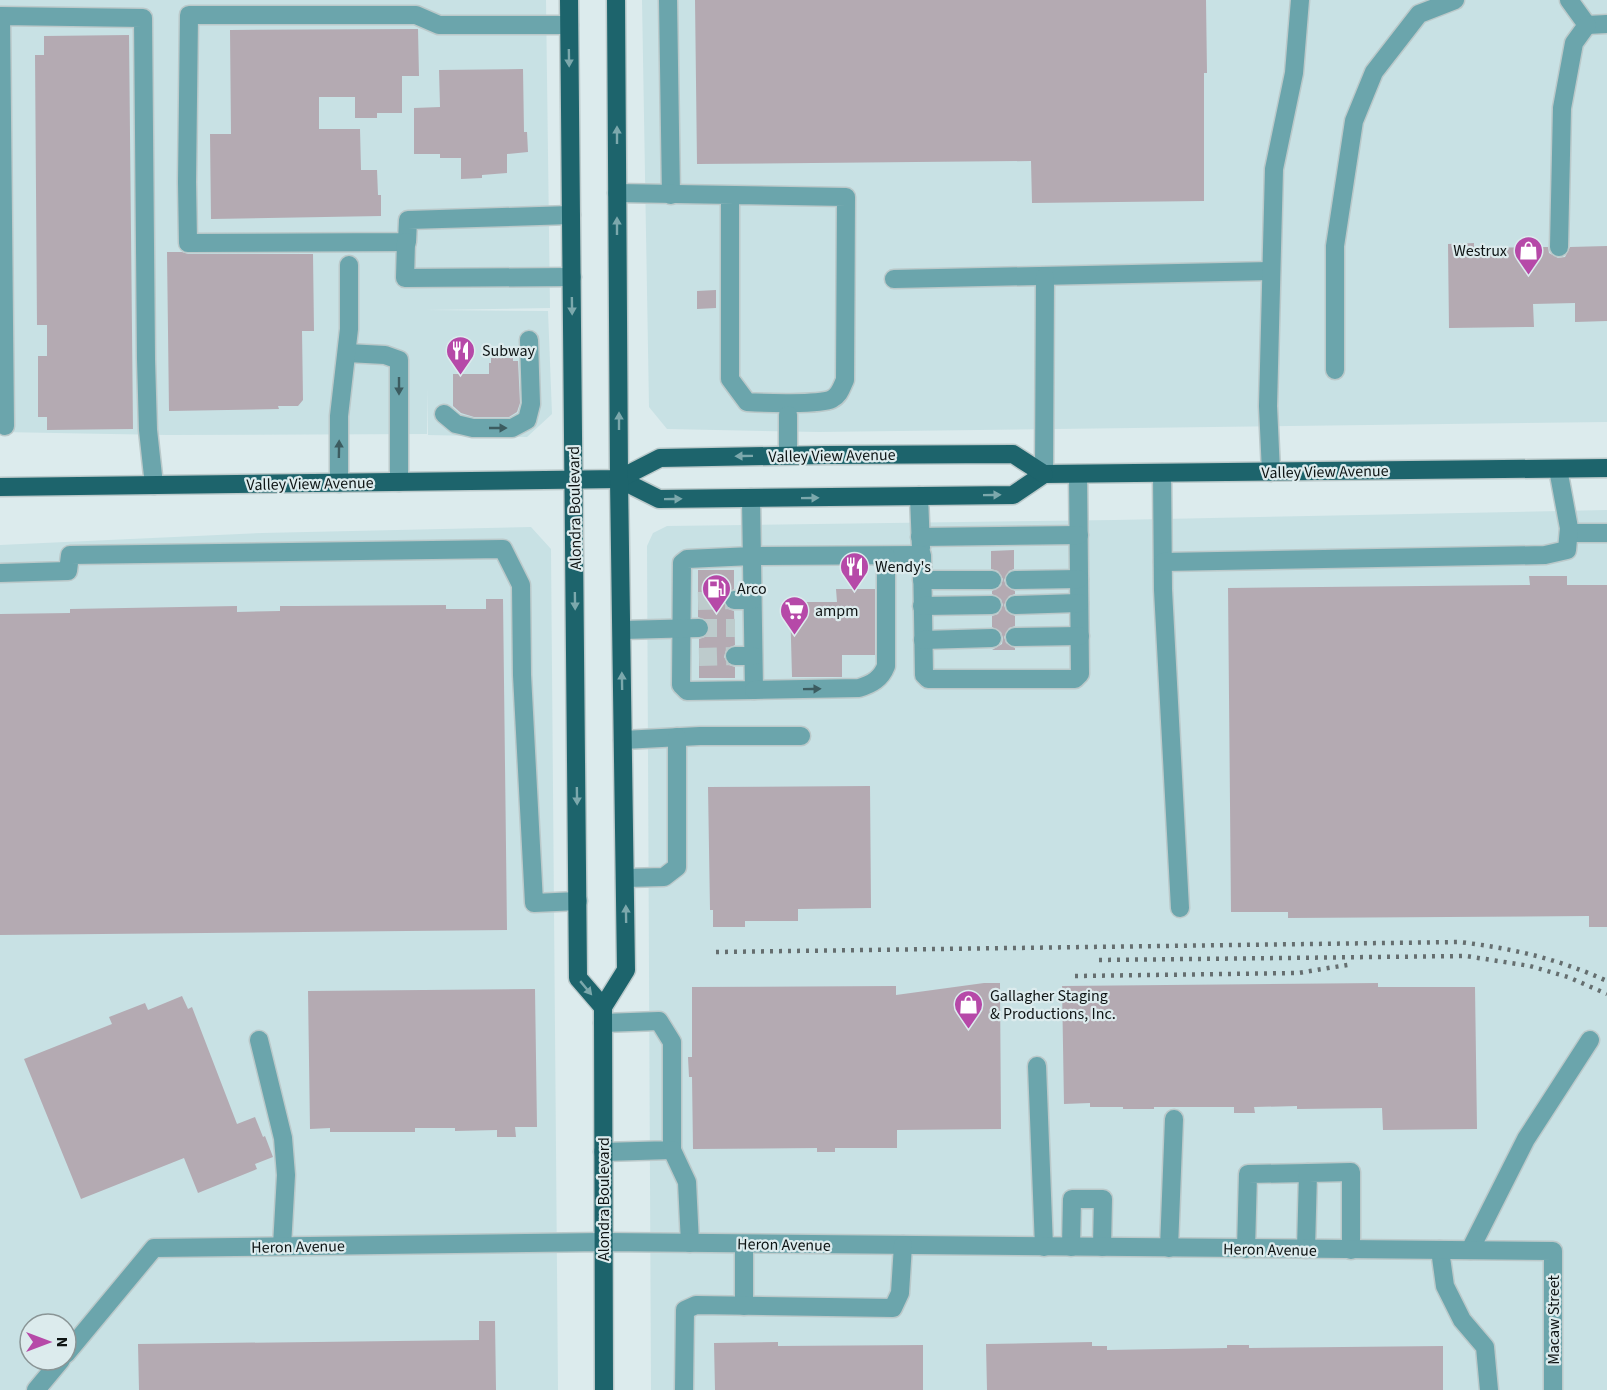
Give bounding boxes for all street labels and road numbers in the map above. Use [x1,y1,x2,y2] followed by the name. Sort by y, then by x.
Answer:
[768,444,896,468] street label: Valley View Avenue
[563,446,587,570] street label: Alondra Boulevard
[1261,460,1389,484] street label: Valley View Avenue
[246,472,374,496] street label: Valley View Avenue
[593,1137,615,1261] street label: Alondra Boulevard
[737,1233,831,1257] street label: Heron Avenue
[251,1235,345,1259] street label: Heron Avenue
[1223,1238,1317,1262] street label: Heron Avenue
[1543,1275,1565,1365] street label: Macaw Street

